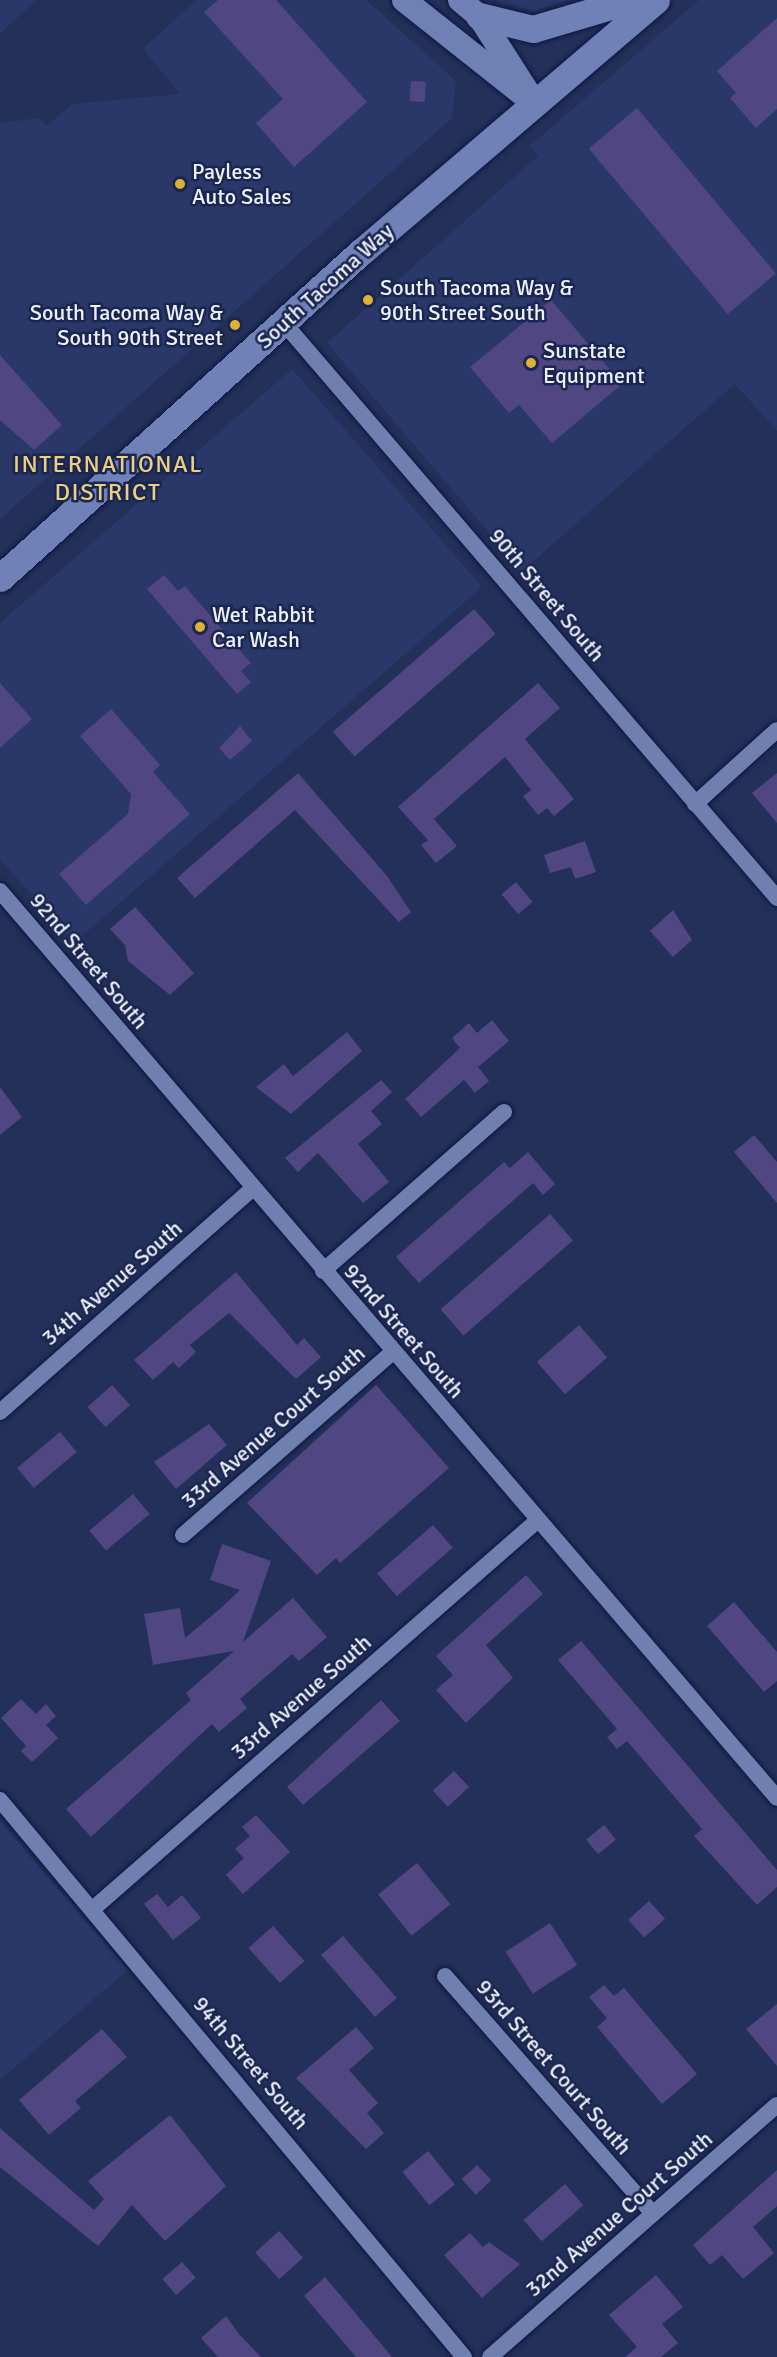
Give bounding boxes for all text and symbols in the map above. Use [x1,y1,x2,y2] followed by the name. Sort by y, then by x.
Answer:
[192,158,291,210] place label: Payless Auto Sales
[173,177,187,191] marker: Payless Auto Sales
[251,218,399,354] street label: South Tacoma Way
[380,274,573,326] place label: South Tacoma Way & 90th Street South
[361,293,375,307] marker: South Tacoma Way & 90th Street South
[30,299,223,350] place label: South Tacoma Way & South 90th Street
[228,318,242,332] marker: South Tacoma Way & South 90th Street
[543,337,645,388] place label: Sunstate Equipment
[524,356,538,370] marker: Sunstate Equipment
[13,451,203,507] district label: INTERNATIONAL DISTRICT
[484,523,610,667] street label: 90th Street South
[212,601,314,652] place label: Wet Rabbit Car Wash
[193,620,207,634] marker: Wet Rabbit Car Wash
[24,887,154,1035] street label: 92nd Street South
[36,1215,188,1351] street label: 34th Avenue South
[338,1258,470,1404] street label: 92nd Street South
[176,1340,370,1514] street label: 33rd Avenue Court South
[225,1629,377,1765] street label: 33rd Avenue South
[471,1974,637,2160] street label: 93rd Street Court South
[188,1991,314,2135] street label: 94th Street South
[520,2126,718,2302] street label: 32nd Avenue Court South

